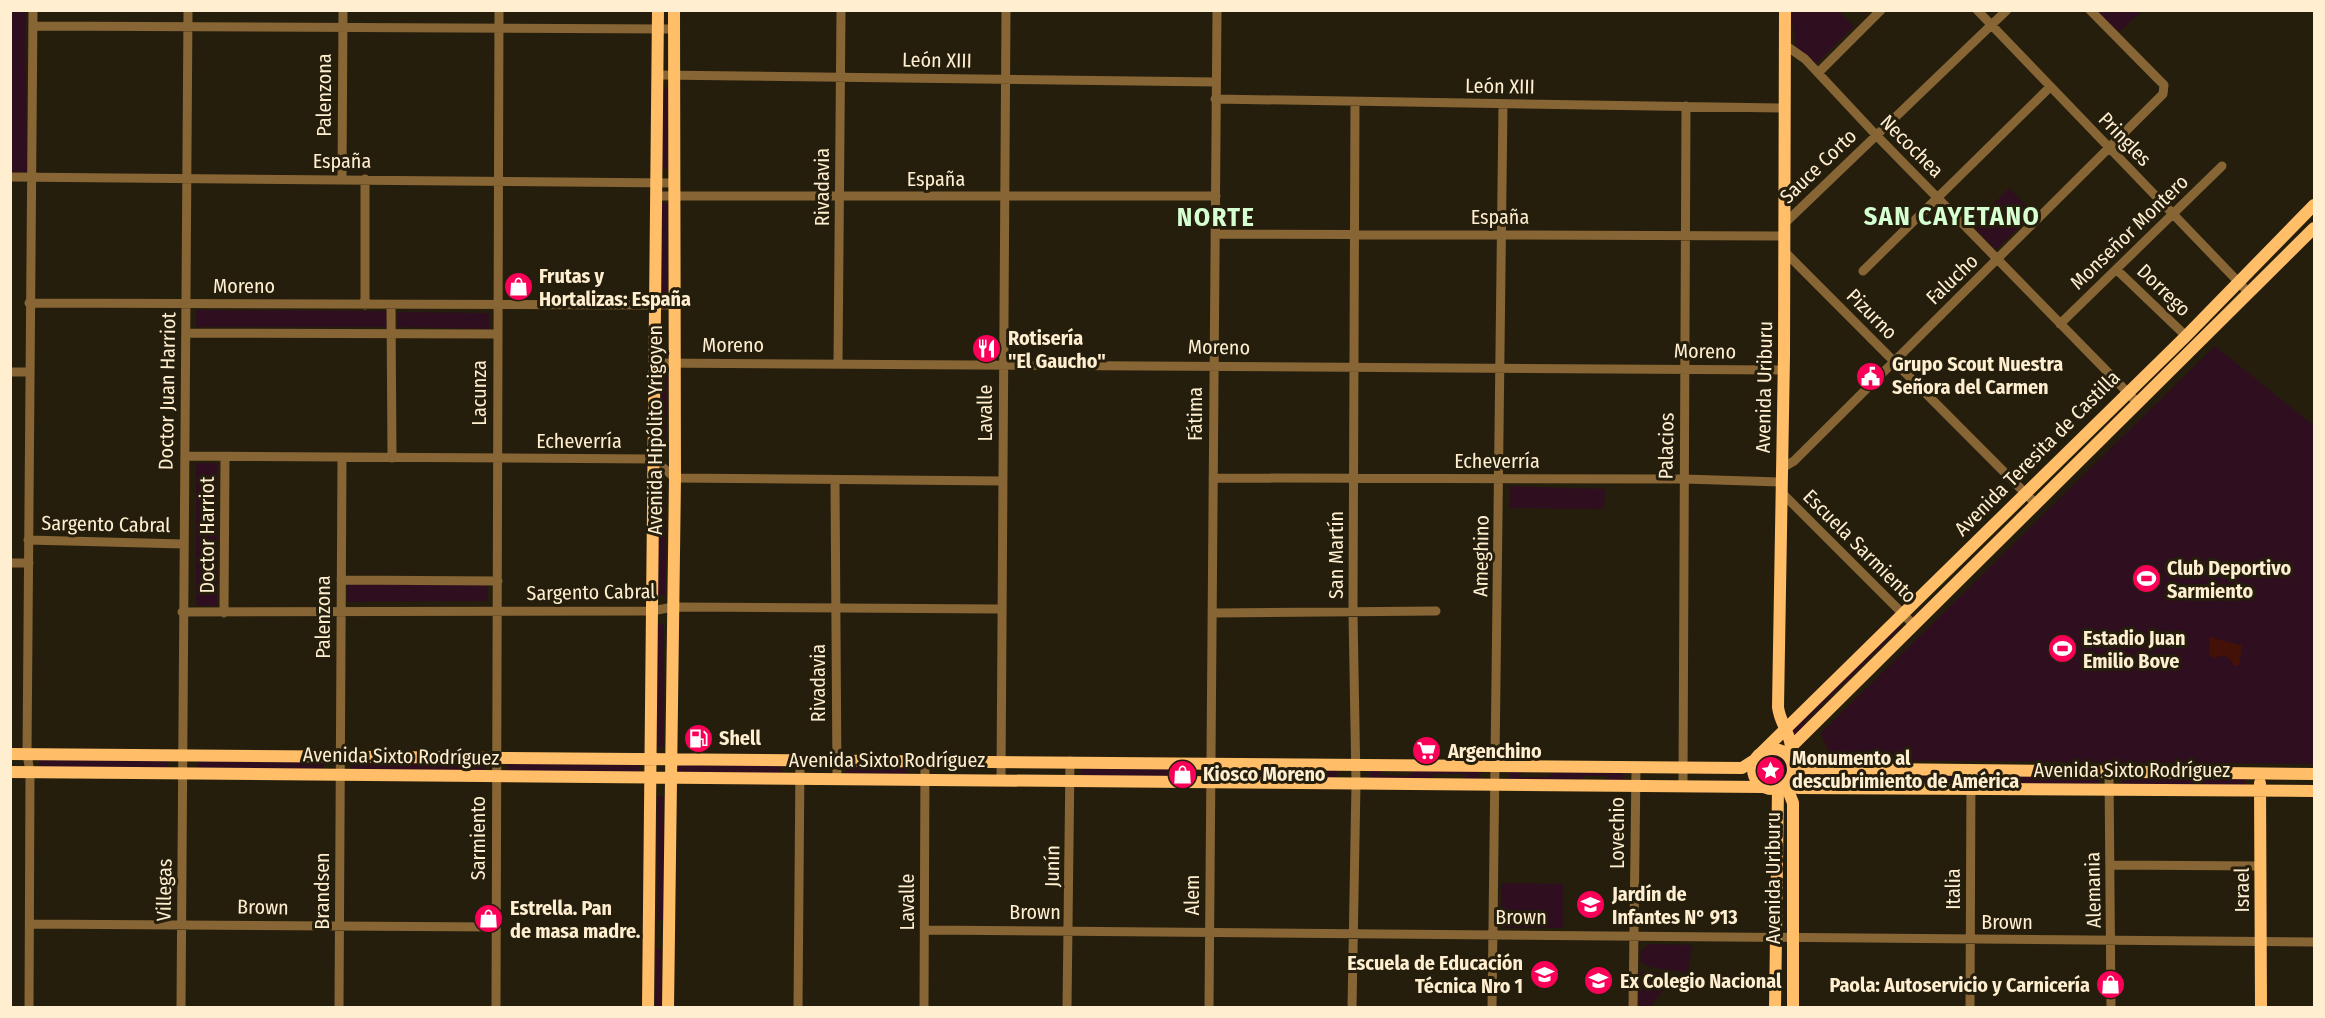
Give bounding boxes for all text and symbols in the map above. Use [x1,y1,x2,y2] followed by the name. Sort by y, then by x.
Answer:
[902,47,972,73] street label: León XIII
[312,53,336,137] street label: Palenzona
[1465,73,1535,99] street label: León XIII
[2094,107,2156,171] street label: Pringles
[1875,109,1949,183] street label: Necochea
[1775,124,1861,208] street label: Sauce Corto
[810,148,834,226] street label: Rivadavia
[313,149,371,173] street label: España
[907,167,965,191] street label: España
[2065,170,2193,294] street label: Monseñor Montero
[1864,201,2040,232] district label: SAN CAYETANO
[1177,202,1255,233] district label: NORTE
[1471,205,1529,229] street label: España
[1921,249,1983,309] street label: Falucho
[2132,259,2196,321] street label: Dorrego
[539,264,691,311] place label: Frutas y Hortalizas: España
[502,271,534,303] shop icon: Frutas y Hortalizas: España
[213,274,275,298] street label: Moreno
[1842,284,1902,344] street label: Pizurno
[154,311,180,470] street label: Doctor Juan Harriot
[1751,321,1777,453] street label: Avenida Uriburu
[643,325,667,535] street label: Avenida Hipólito Yrigoyen
[1008,326,1106,373] place label: Rotisería "El Gaucho"
[702,333,764,357] street label: Moreno
[971,333,1003,365] restaurant icon: Rotisería "El Gaucho"
[1188,334,1250,360] street label: Moreno
[1674,338,1736,364] street label: Moreno
[1892,352,2063,399] place label: Grupo Scout Nuestra Señora del Carmen
[467,360,491,426] street label: Lacunza
[1855,360,1887,392] public building icon: Grupo Scout Nuestra Señora del Carmen
[1949,365,2125,541] street label: Avenida Teresita de Castilla
[973,385,997,441] street label: Lavalle
[1183,387,1207,441] street label: Fátima
[1653,412,1679,480] street label: Palacios
[536,429,622,453] street label: Echeverría
[1454,449,1540,473] street label: Echeverría
[195,476,219,594] street label: Doctor Harriot
[1798,484,1922,608] street label: Escuela Sarmiento
[41,511,171,537] street label: Sargento Cabral
[1324,511,1348,599] street label: San Martín
[1468,515,1494,597] street label: Ameghino
[2167,556,2292,603] place label: Club Deportivo Sarmiento
[2130,563,2162,595] sports icon: Club Deportivo Sarmiento
[311,575,335,659] street label: Palenzona
[526,579,656,605] street label: Sargento Cabral
[2083,626,2185,673] place label: Estadio Juan Emilio Bove
[2046,633,2078,665] sports icon: Estadio Juan Emilio Bove
[806,644,830,722] street label: Rivadavia
[682,722,714,754] fuel station icon: Shell
[719,726,761,750] place label: Shell
[1411,735,1443,767] supermarket icon: Argenchino
[1447,739,1542,763] place label: Argenchino
[303,742,499,770] street label: Avenida Sixto Rodríguez
[1792,746,2019,793] place label: Monumento al descubrimiento de América
[789,748,985,772] street label: Avenida Sixto Rodríguez
[1755,754,1787,786] place icon: Monumento al descubrimiento de América
[1166,758,1198,790] shop icon: Kiosco Moreno
[2034,758,2230,782] street label: Avenida Sixto Rodríguez
[1203,762,1326,786] place label: Kiosco Moreno
[466,796,490,880] street label: Sarmiento
[1605,797,1629,869] street label: Lovechio
[1761,812,1785,944] street label: Avenida Uriburu
[1040,845,1064,887] street label: Junín
[310,852,334,930] street label: Brandsen
[2080,852,2106,928] street label: Alemania
[151,858,177,922] street label: Villegas
[2230,867,2254,913] street label: Israel
[1941,868,1965,910] street label: Italia
[895,874,919,930] street label: Lavalle
[1180,875,1204,915] street label: Alem
[1611,882,1738,929] place label: Jardín de Infantes N° 913
[1575,889,1607,921] school or university icon: Jardín de Infantes N° 913
[237,895,289,919] street label: Brown
[510,896,641,943] place label: Estrella. Pan de masa madre.
[1009,900,1061,924] street label: Brown
[473,903,505,935] shop icon: Estrella. Pan de masa madre.
[1495,905,1547,929] street label: Brown
[1981,910,2033,934] street label: Brown
[1347,951,1523,998] place label: Escuela de Educación Técnica Nro 1
[1528,958,1560,990] school or university icon: Escuela de Educación Técnica Nro 1
[1583,965,1615,997] school or university icon: Ex Colegio Nacional
[1620,969,1782,993] place label: Ex Colegio Nacional
[2095,969,2127,1001] shop icon: Paola: Autoservicio y Carnicería
[1829,973,2090,997] place label: Paola: Autoservicio y Carnicería

